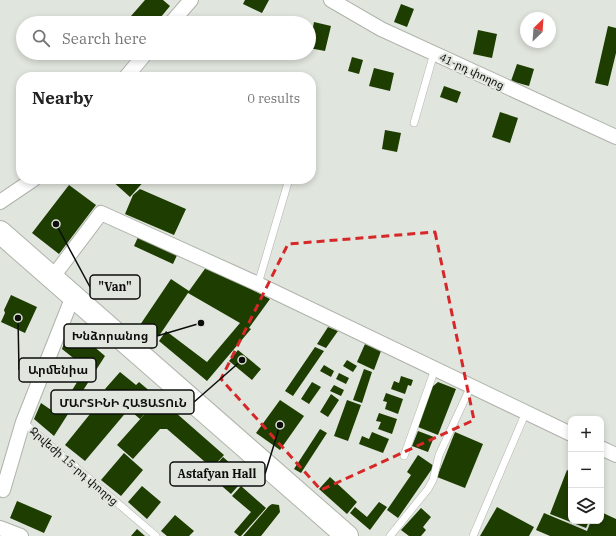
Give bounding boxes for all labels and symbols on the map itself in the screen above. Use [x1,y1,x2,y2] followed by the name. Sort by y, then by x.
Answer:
[520,12,556,48] north arrow
[437,50,507,92] street label: 41-րդ փողոց
[90,275,140,299] callout: "Van"
[98,279,132,294] text: "Van"
[64,324,157,348] callout: Խնձորանոց
[72,328,148,343] text: Խնձորանոց
[19,358,96,382] callout: Արմենիա
[28,362,88,377] text: Արմենիա
[51,390,194,414] callout: ՄԱՐՏԻՆԻ ՀԱՑԱՏՈւՆ
[59,395,187,410] text: ՄԱՐՏԻՆԻ ՀԱՑԱՏՈւՆ
[27,424,121,508] street label: Ջրվեժի 15-րդ փողոց
[170,462,265,486] callout: Astafyan Hall
[178,466,257,481] text: Astafyan Hall

